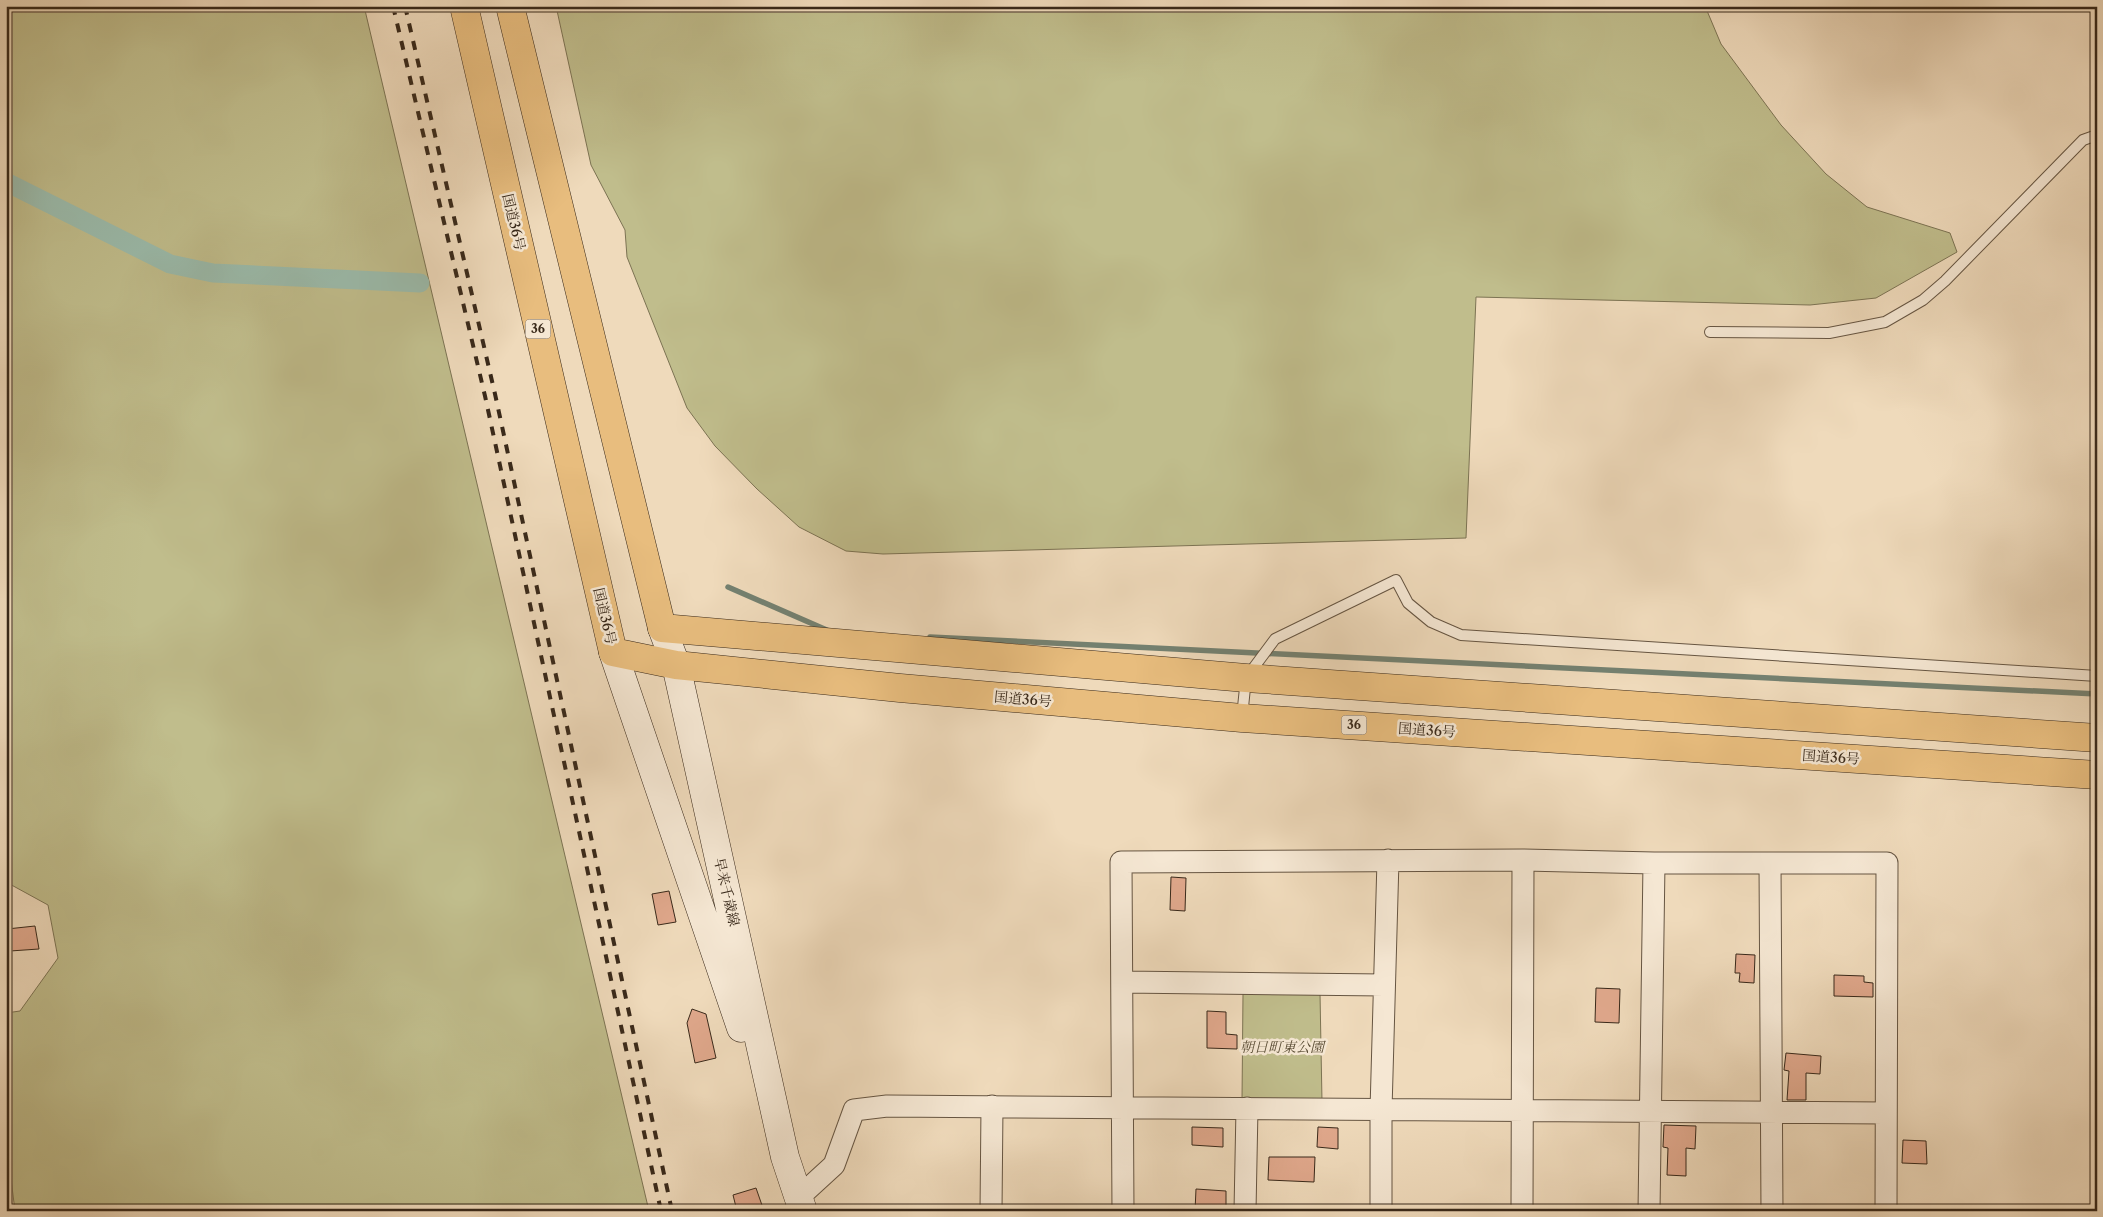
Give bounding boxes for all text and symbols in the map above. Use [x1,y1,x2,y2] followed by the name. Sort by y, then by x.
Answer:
[499,192,529,252] street label: 国道36号
[526,320,550,338] road number: 36
[590,586,620,646] street label: 国道36号
[993,688,1053,710] street label: 国道36号
[1342,716,1366,734] road number: 36
[1397,719,1457,741] street label: 国道36号
[1801,746,1861,768] street label: 国道36号
[710,856,744,928] street label: 早来千歳線
[1240,1038,1326,1056] park label: 朝日町東公園

